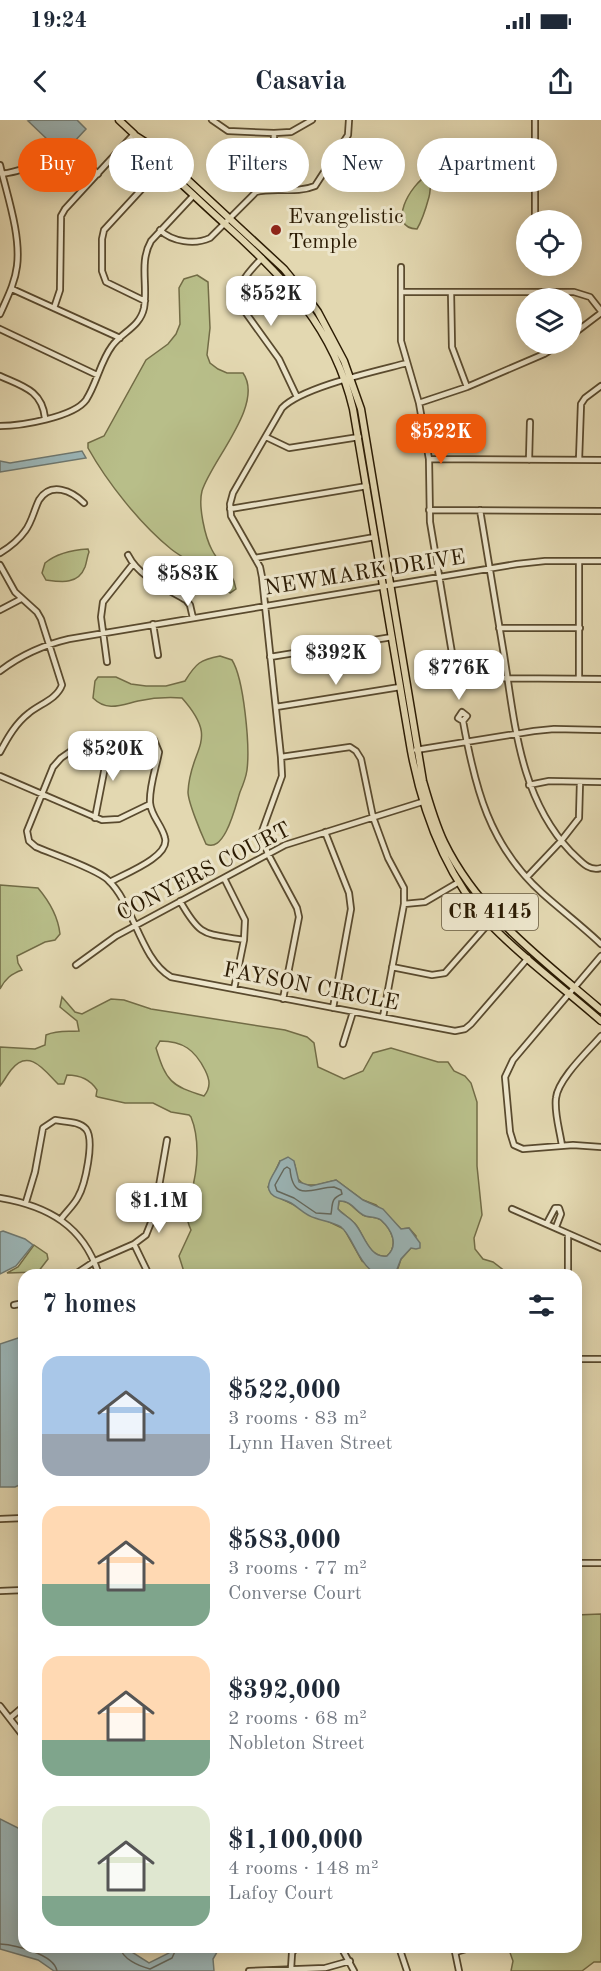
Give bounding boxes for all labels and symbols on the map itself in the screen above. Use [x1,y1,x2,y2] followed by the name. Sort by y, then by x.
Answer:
[288,206,404,253] place label: Evangelistic Temple
[269,223,283,237] marker: Evangelistic Temple
[229,276,313,327] pin: $552K
[399,414,483,465] pin: $522K
[263,546,467,600] street label: NEWMARK DRIVE
[146,556,230,607] pin: $583K
[294,635,378,686] pin: $392K
[417,650,501,701] pin: $776K
[71,731,155,782] pin: $520K
[113,819,295,925] street label: CONYERS COURT
[442,894,538,930] road number: CR 4145
[221,959,401,1015] street label: FAYSON CIRCLE
[117,1183,201,1234] pin: $1.1M

